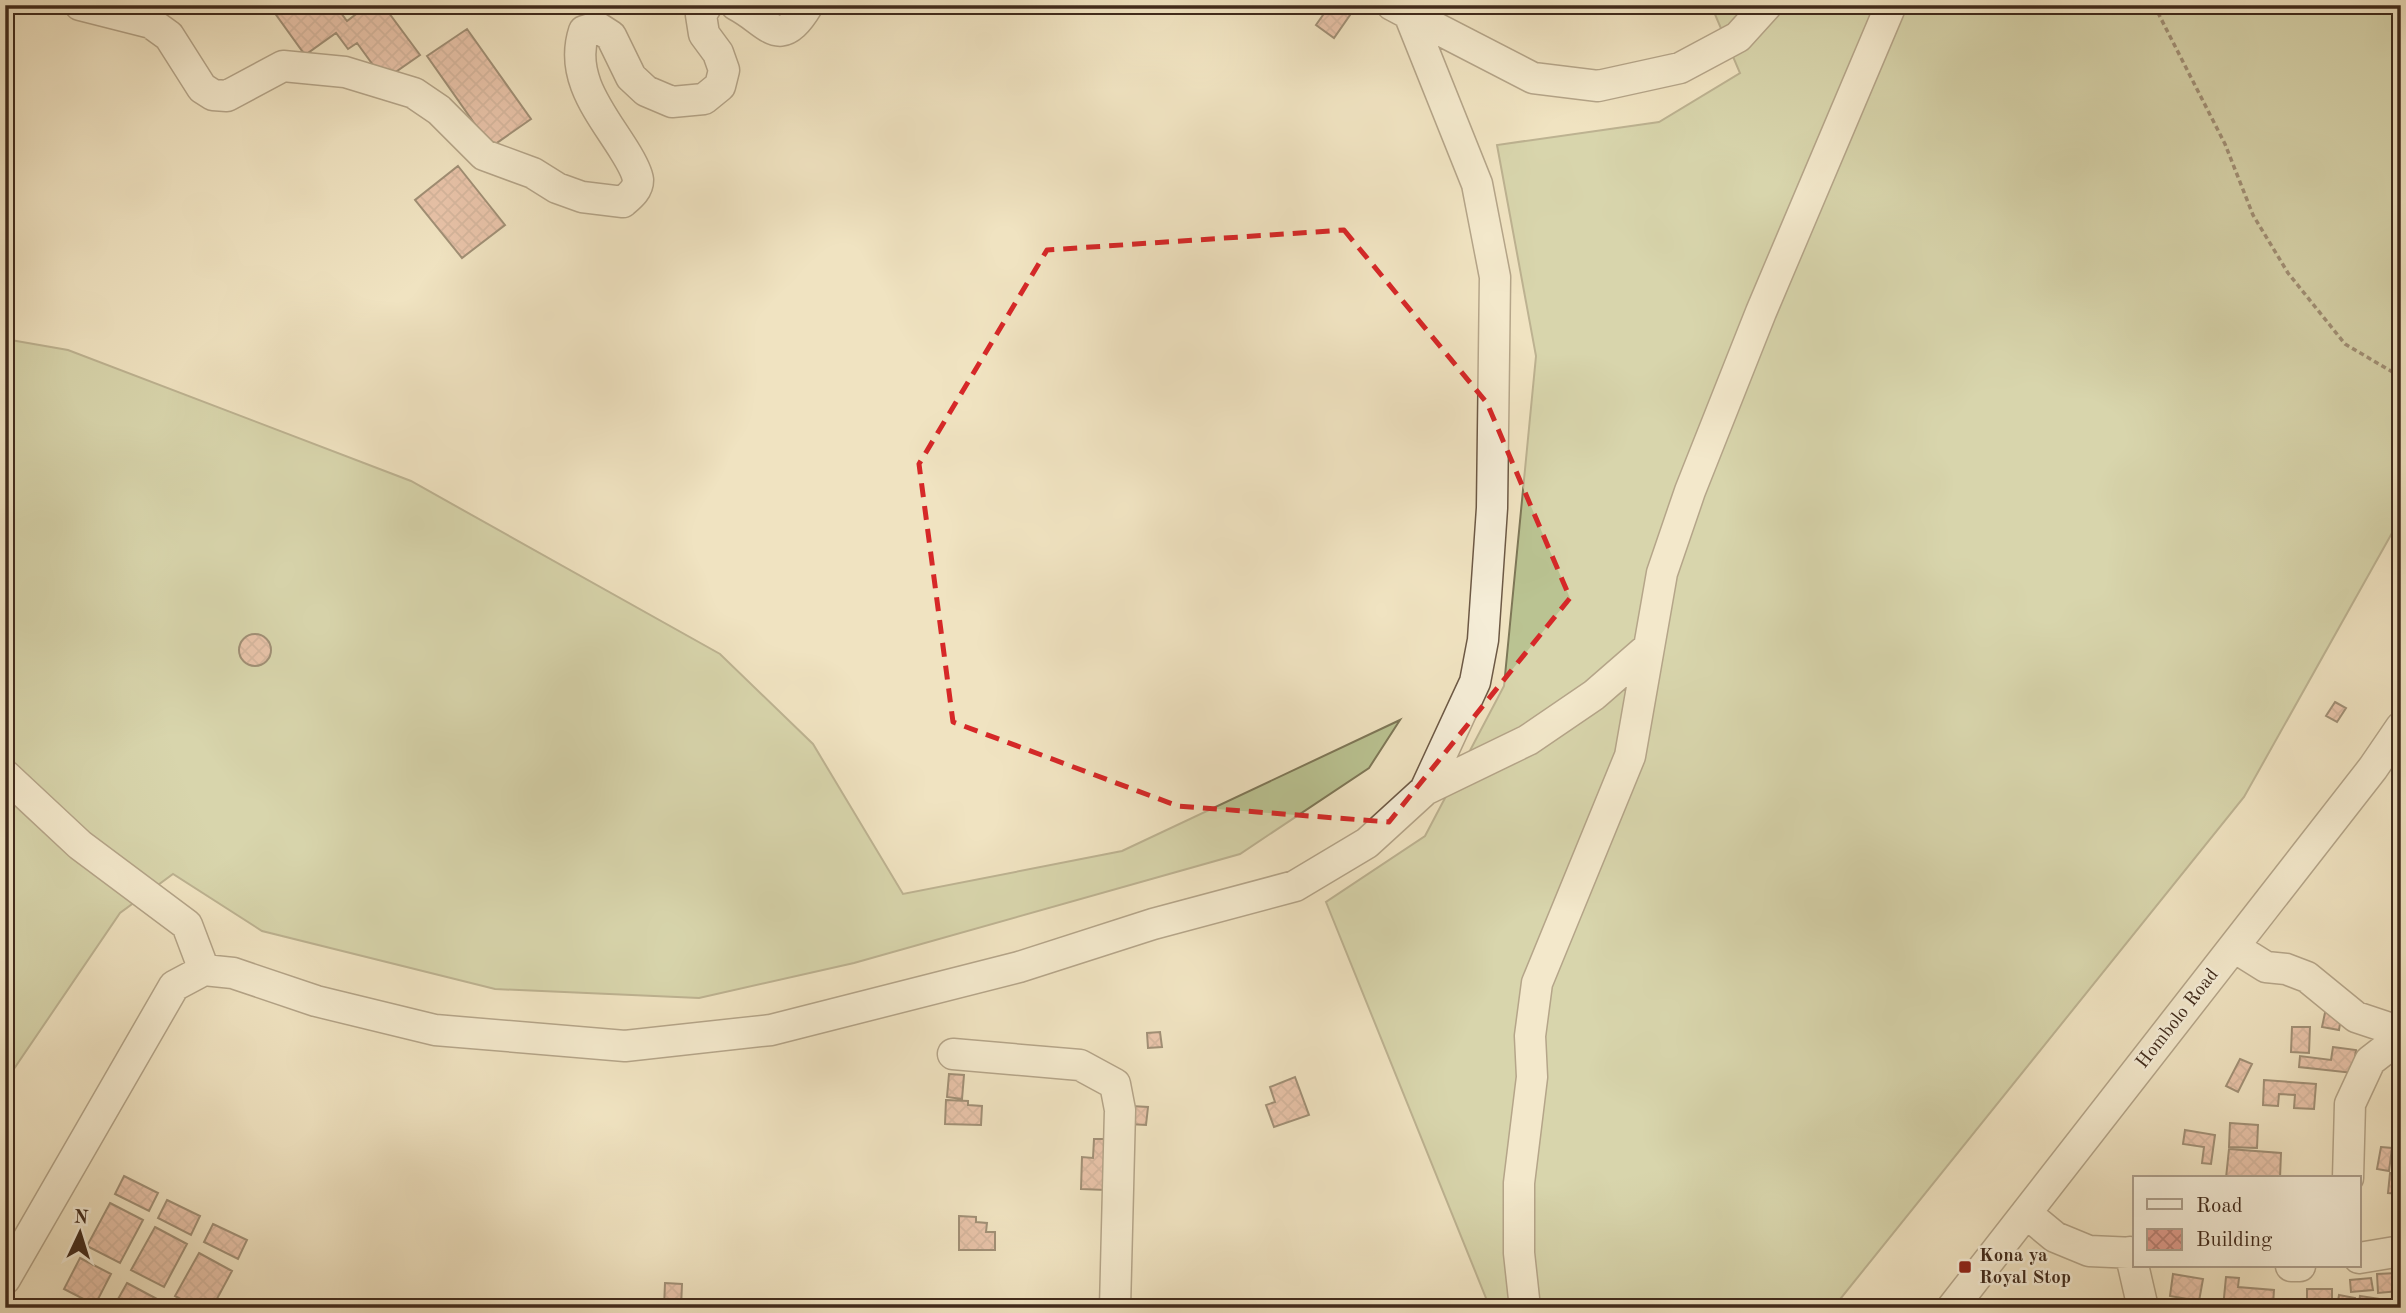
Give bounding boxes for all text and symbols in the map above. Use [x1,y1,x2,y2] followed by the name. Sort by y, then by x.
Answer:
[2133,965,2223,1072] street label: Hombolo Road
[2133,1176,2360,1268] legend
[2196,1196,2243,1217] text: Road
[46,1198,116,1268] north arrow
[73,1209,89,1229] text: N
[2196,1230,2273,1251] text: Building
[1979,1247,2071,1288] place label: Kona ya Royal Stop
[1957,1259,1973,1275] marker: Kona ya Royal Stop

